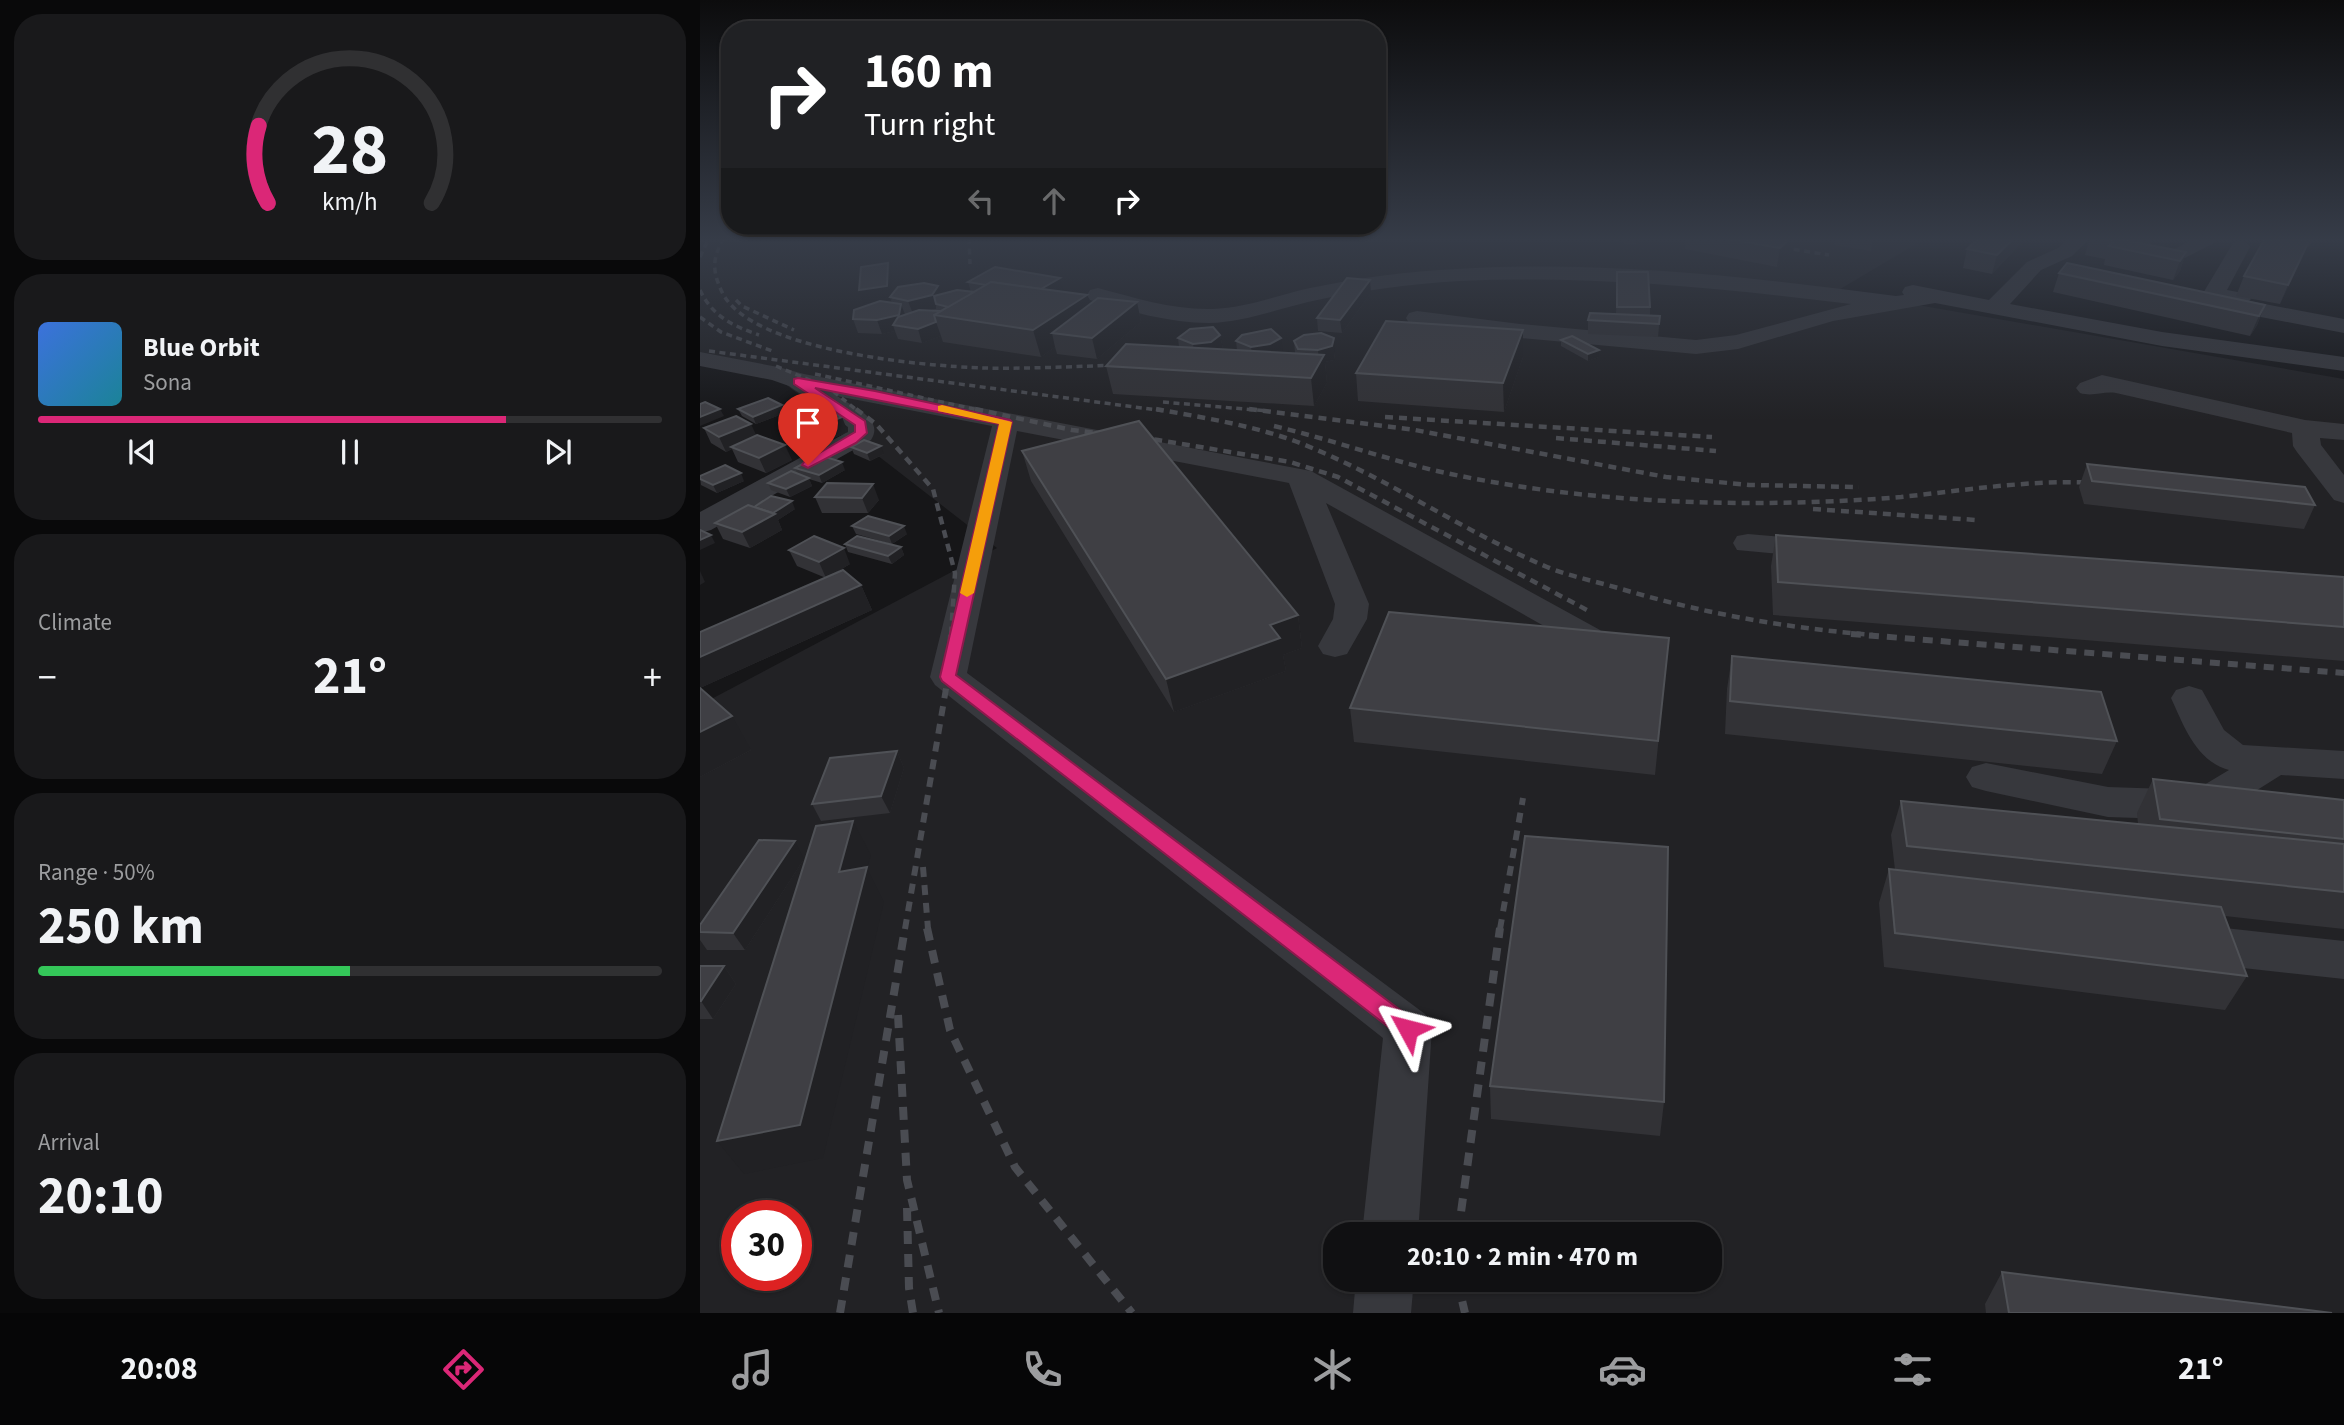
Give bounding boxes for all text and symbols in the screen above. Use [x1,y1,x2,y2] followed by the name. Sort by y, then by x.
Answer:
[864,37,993,107] text: 160 m
[749,49,840,140] icon: right
[312,98,388,202] text: 28
[864,102,995,148] text: Turn right
[962,182,1000,220] icon: left
[1035,182,1073,220] icon: ahead
[1108,182,1146,220] icon: right
[322,184,378,220] text: km/h
[143,329,260,366] text: Blue Orbit
[143,366,192,399] text: Sona
[778,393,838,465] pin
[789,404,827,442] icon: arrive
[123,433,161,471] icon: previous
[331,433,369,471] icon: pause
[539,433,577,471] icon: next
[38,606,112,639] text: Climate
[313,640,387,714] text: 21°
[38,651,57,705] text: −
[643,651,662,705] text: +
[38,856,155,889] text: Range · 50%
[38,890,204,964] text: 250 km
[1371,992,1445,1066] position arrow
[38,1126,100,1159] text: Arrival
[38,1160,163,1234] text: 20:10
[721,1200,812,1291] speed limit sign: 30
[1407,1238,1638,1275] text: 20:10 · 2 min · 470 m
[439,1345,488,1394] icon: directions
[728,1345,777,1394] icon: music
[1018,1345,1067,1394] icon: phone
[1308,1345,1357,1394] icon: climate
[1598,1345,1647,1394] icon: car
[1888,1345,1937,1394] icon: filters
[120,1346,198,1392] text: 20:08
[2178,1346,2223,1392] text: 21°

